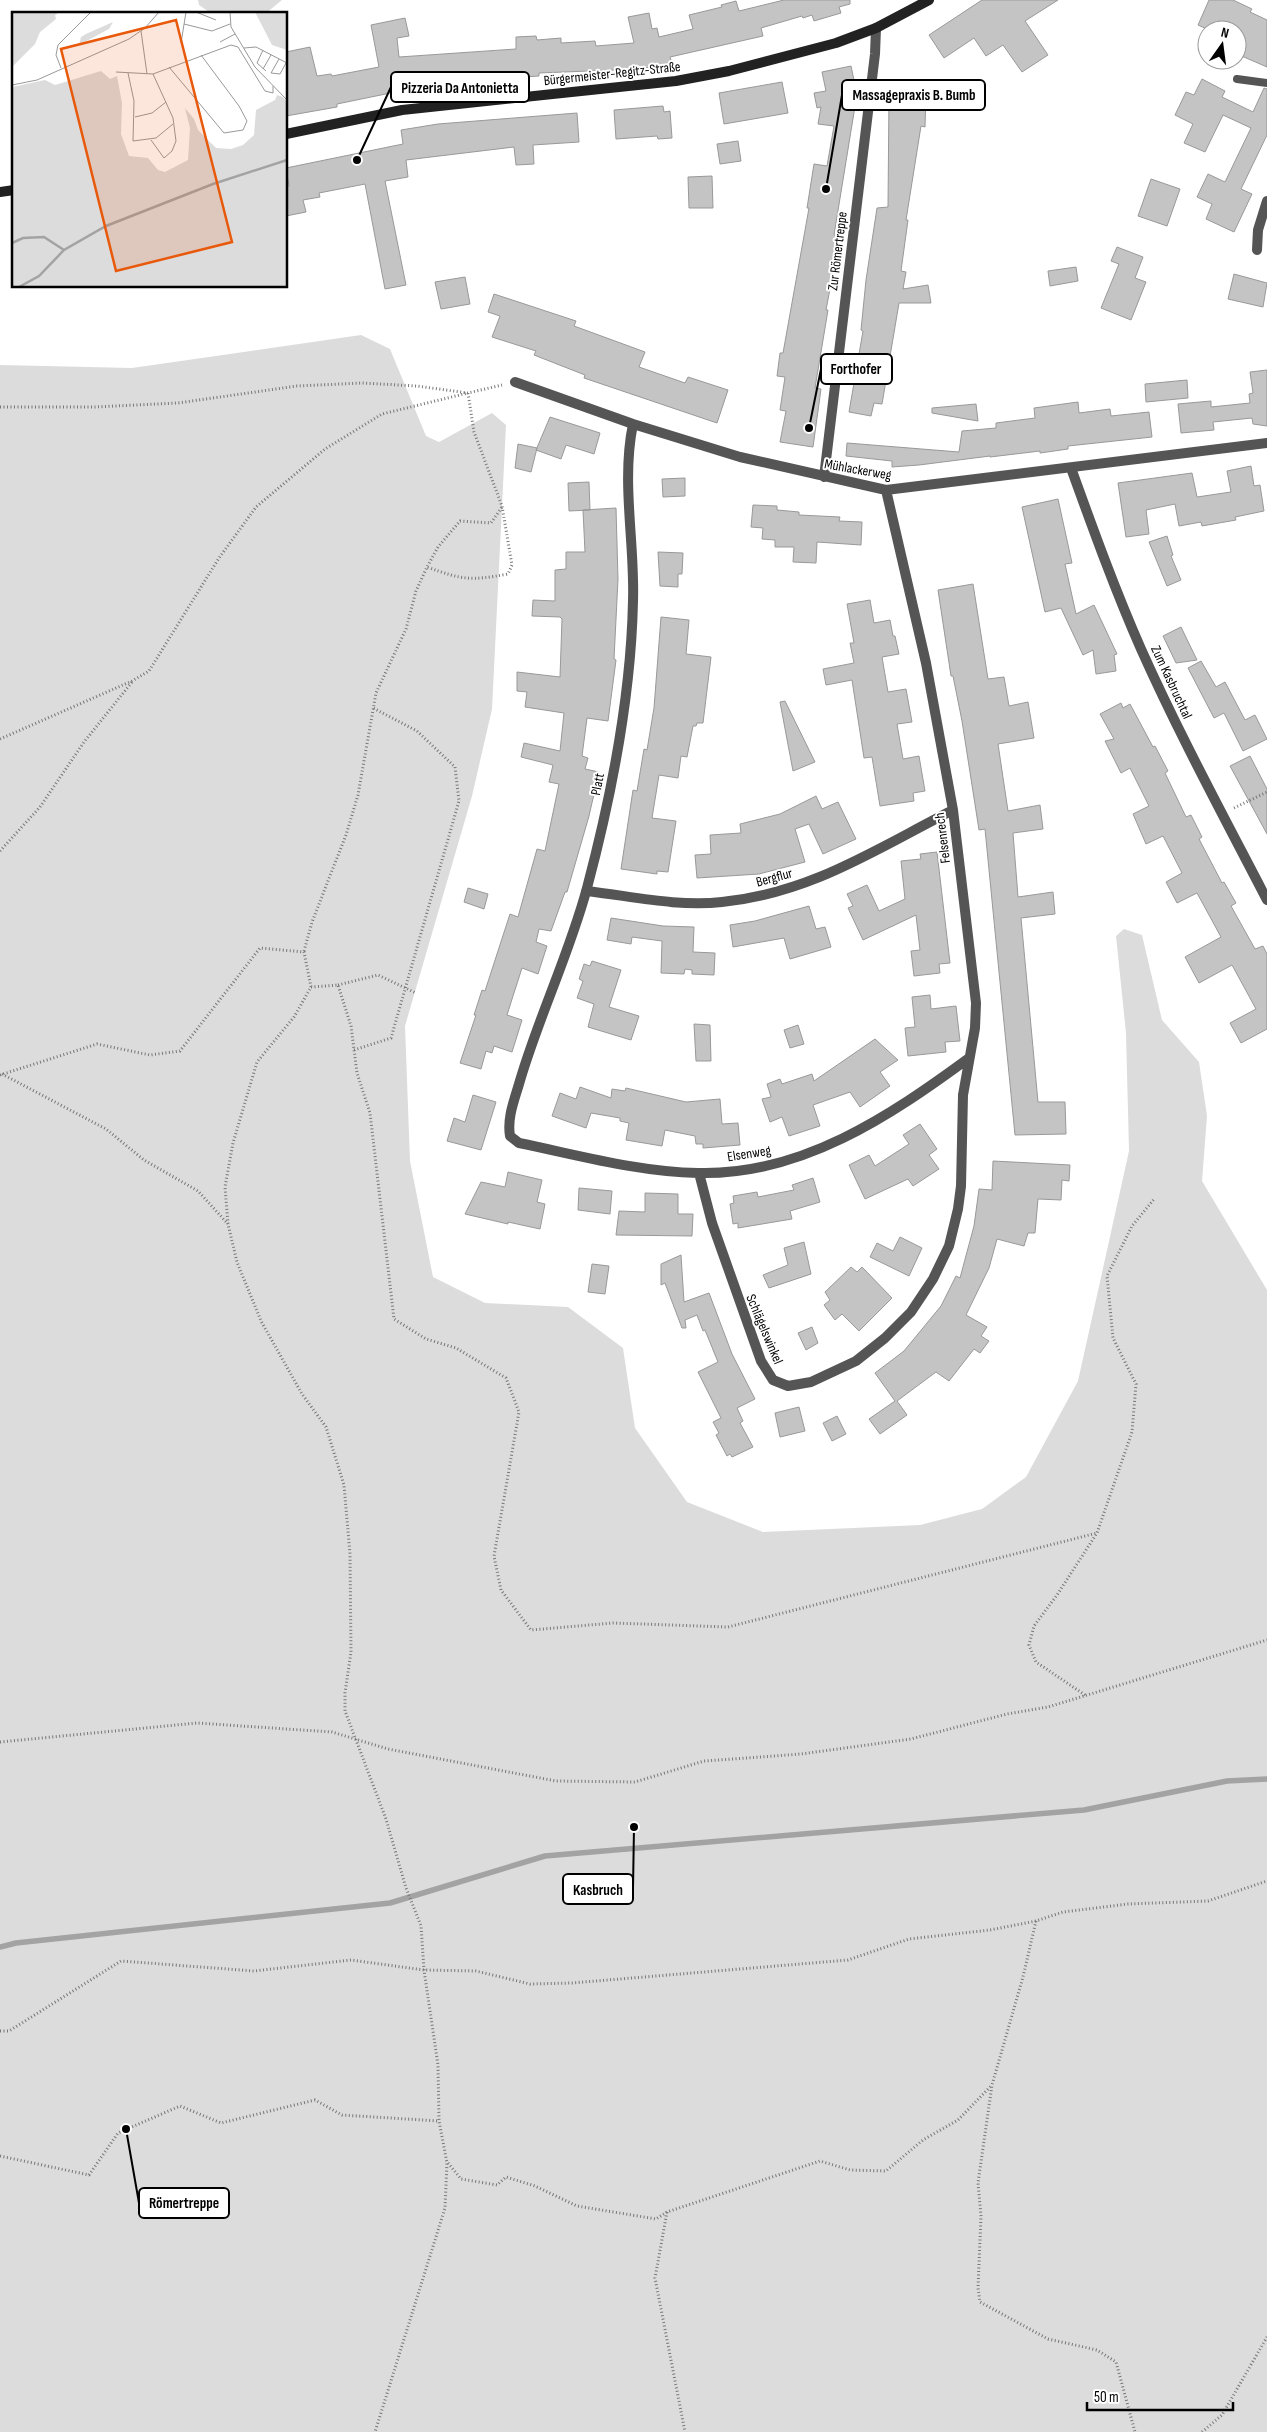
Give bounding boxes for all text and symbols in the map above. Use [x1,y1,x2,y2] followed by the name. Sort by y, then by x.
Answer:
[12,12,288,288] inset map
[1197,20,1247,70] north arrow
[1219,24,1231,42] text: N
[543,58,681,89] street label: Bürgermeister-Regitz-Straße
[391,72,529,102] callout: Pizzeria Da Antonietta
[401,79,519,98] text: Pizzeria Da Antonietta
[842,80,985,110] callout: Massagepraxis B. Bumb
[852,86,976,105] text: Massagepraxis B. Bumb
[824,211,851,292] street label: Zur Römertreppe
[821,354,892,384] callout: Forthofer
[831,360,882,379] text: Forthofer
[823,455,893,484] street label: Mühlackerweg
[1147,643,1196,722] street label: Zum Kasbruchtal
[587,771,608,797] street label: Platt
[931,812,954,864] street label: Felsenrech
[754,864,794,890] street label: Bergflur
[726,1142,773,1165] street label: Elsenweg
[742,1292,787,1367] street label: Schlägelswinkel
[563,1874,633,1904] callout: Kasbruch
[573,1881,623,1900] text: Kasbruch
[139,2188,229,2218] callout: Römertreppe
[149,2194,219,2213] text: Römertreppe
[1087,2380,1233,2412] scale bar
[1094,2388,1119,2407] text: 50 m

